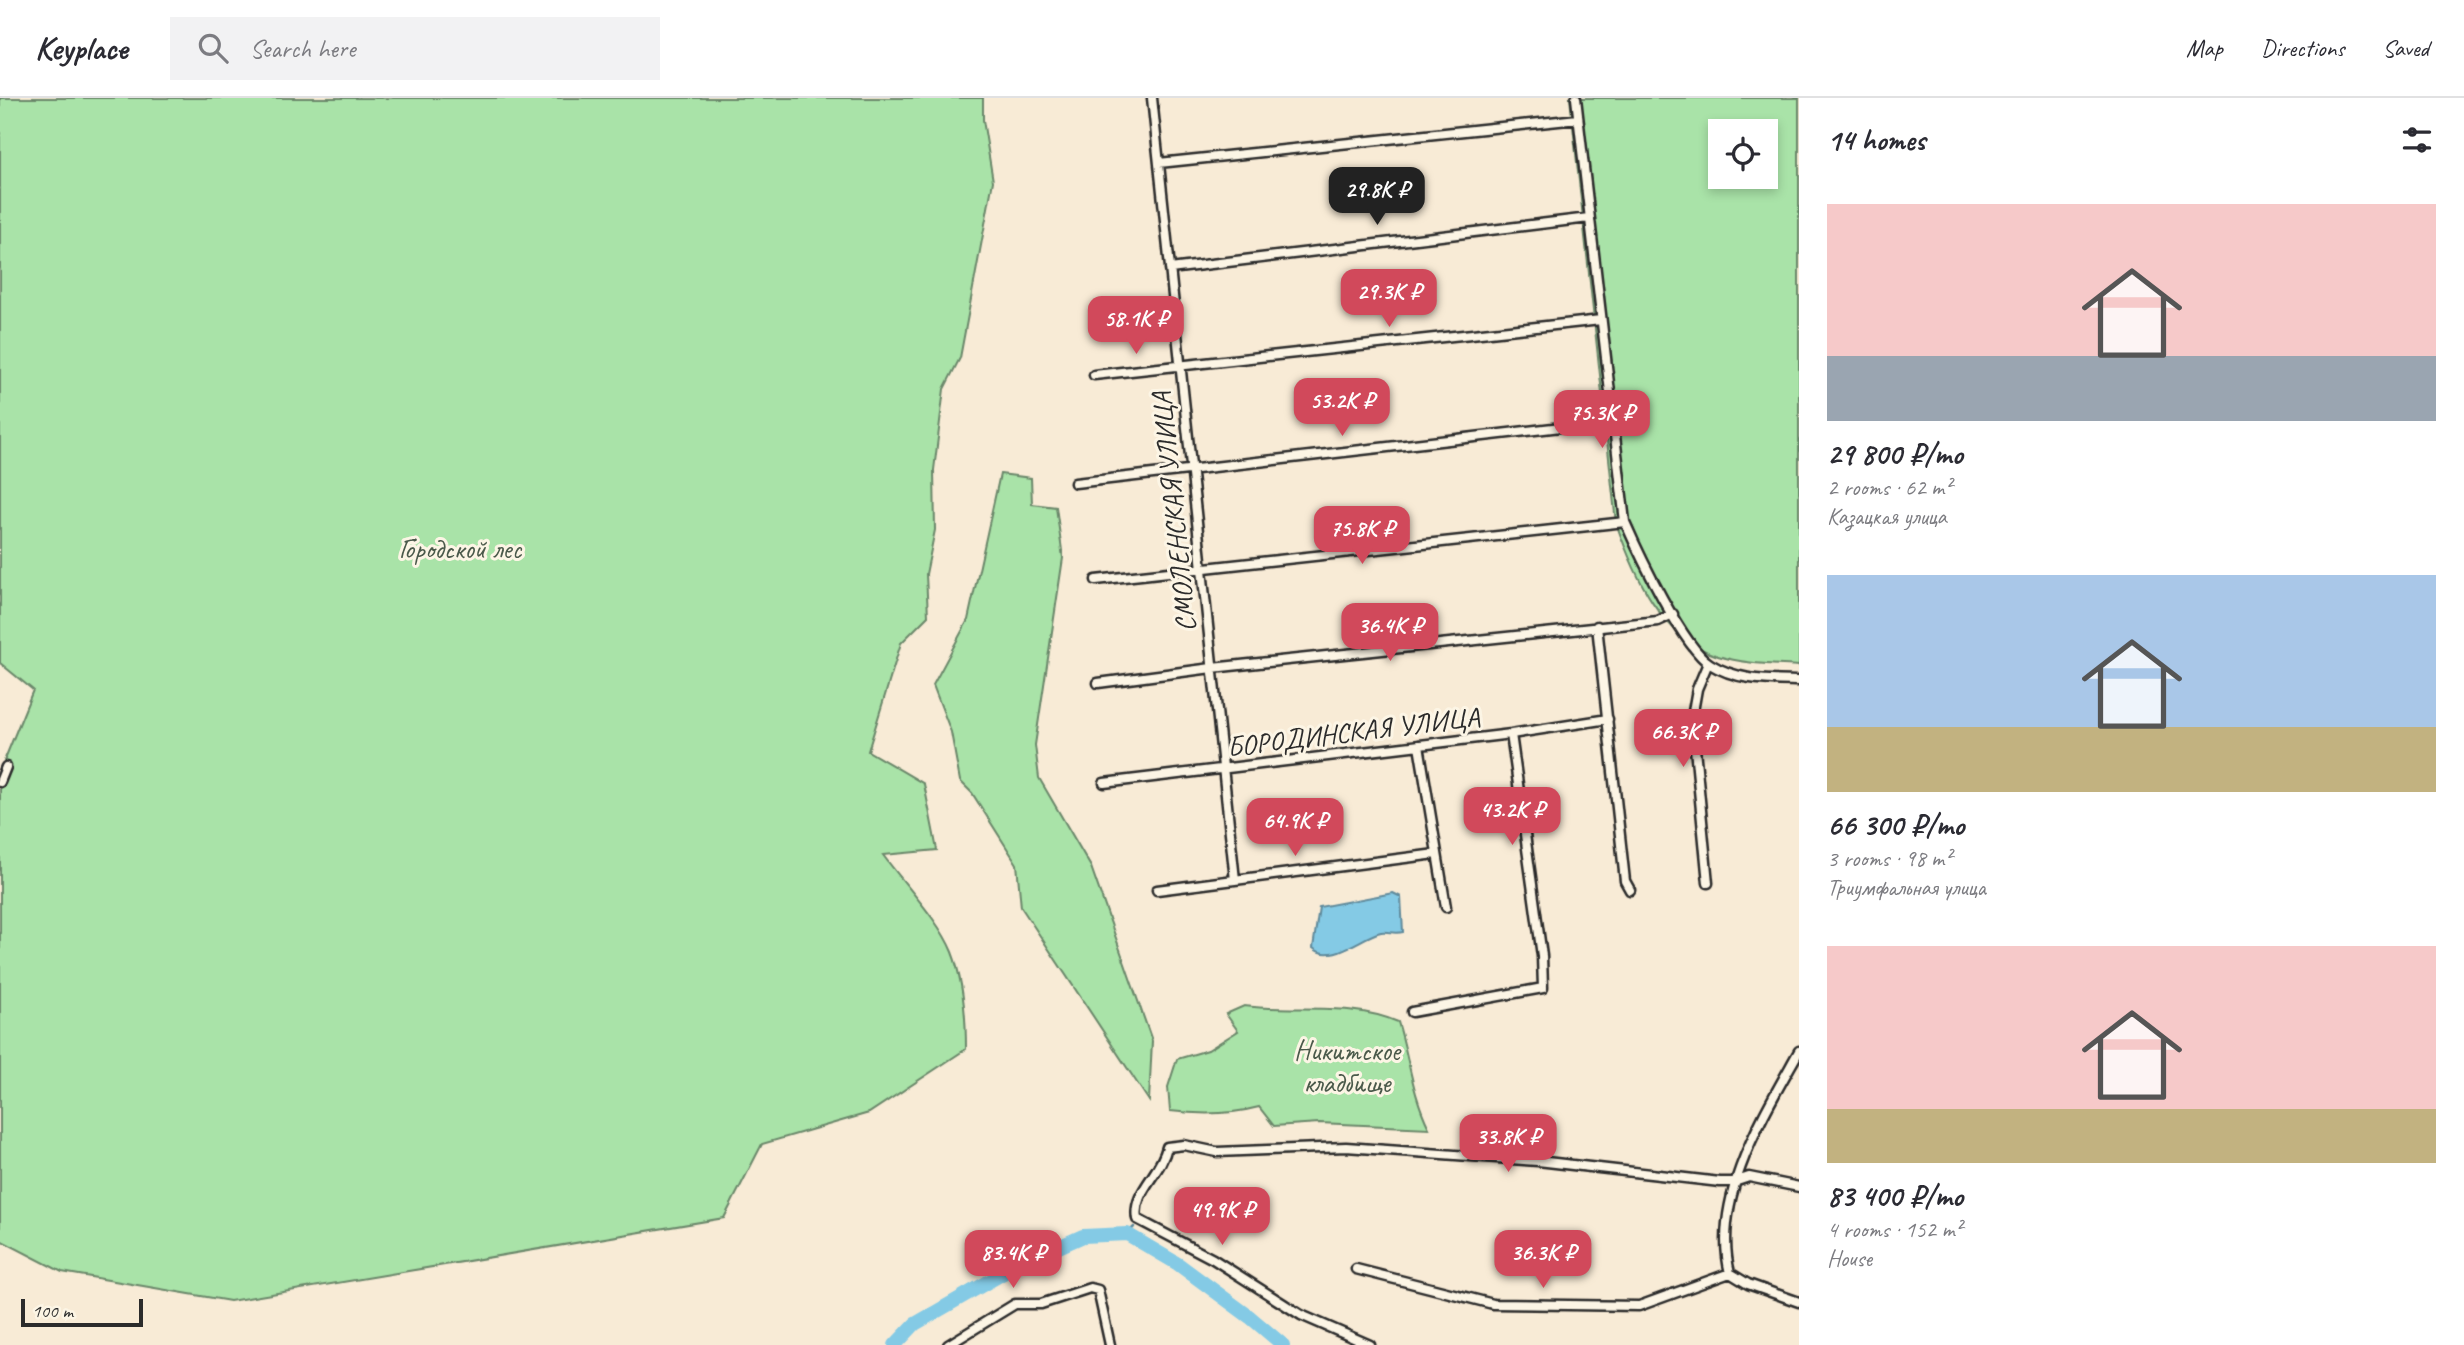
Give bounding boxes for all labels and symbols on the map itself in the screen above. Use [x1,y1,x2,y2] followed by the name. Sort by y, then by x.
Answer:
[1312,167,1442,227] pin: 29.8K ₽
[1324,270,1454,329] pin: 29.3K ₽
[1071,296,1201,356] pin: 58.1K ₽
[1277,378,1407,438] pin: 53.2K ₽
[1143,388,1203,634] street label: СМОЛЕНСКАЯ УЛИЦА
[1537,390,1667,450] pin: 75.3K ₽
[1297,506,1427,566] pin: 75.8K ₽
[399,531,522,566] park label: Городской лес
[1325,603,1455,663] pin: 36.4K ₽
[1225,699,1482,764] street label: БОРОДИНСКАЯ УЛИЦА
[1618,710,1748,769] pin: 66.3K ₽
[1447,788,1577,847] pin: 43.2K ₽
[1230,798,1360,858] pin: 64.9K ₽
[1294,1033,1402,1100] park label: Никитское кладбище
[1443,1114,1573,1174] pin: 33.8K ₽
[1157,1188,1287,1247] pin: 49.9K ₽
[948,1230,1078,1290] pin: 83.4K ₽
[1478,1230,1608,1290] pin: 36.3K ₽
[21,1296,144,1328] scale bar

